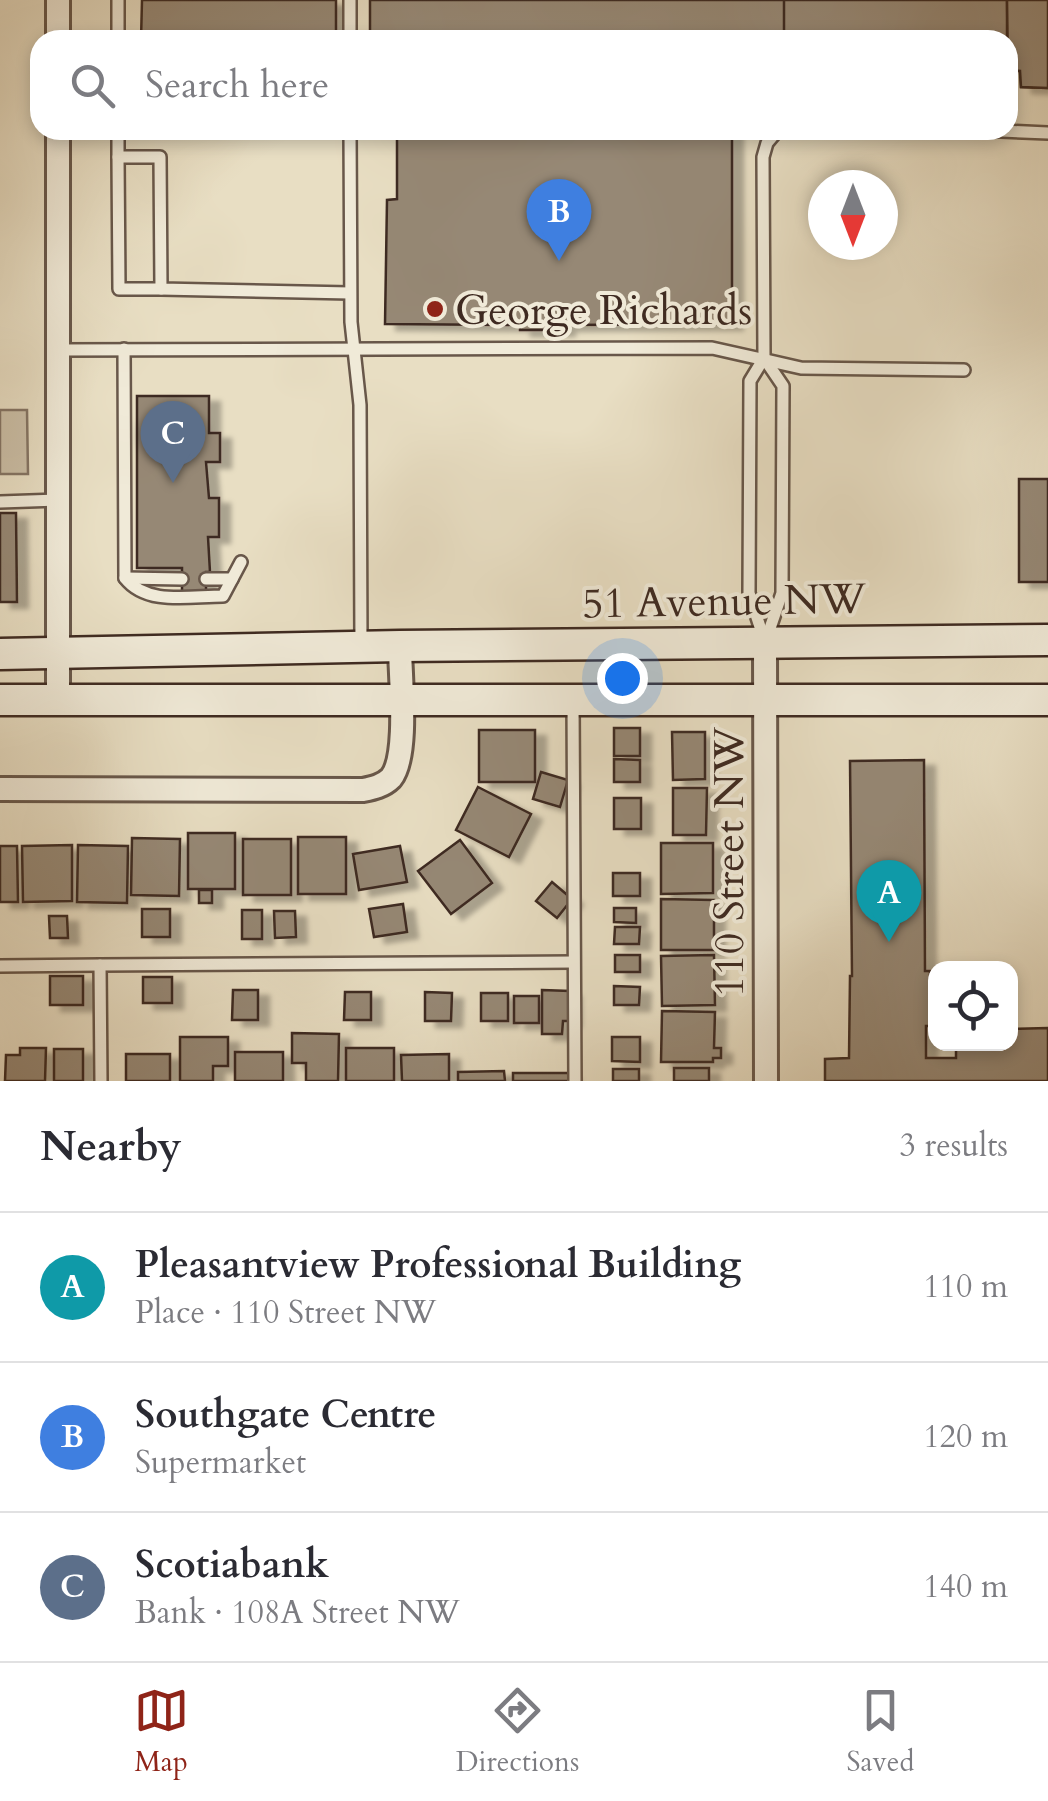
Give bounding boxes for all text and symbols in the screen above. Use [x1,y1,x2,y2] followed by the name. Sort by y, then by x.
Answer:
[30,30,1018,140] search box
[65,58,120,113] icon: search
[145,59,329,111] text: Search here
[808,170,898,260] north arrow
[526,178,592,261] pin: B
[455,282,752,339] place label: George Richards
[424,298,446,320] marker: George Richards
[140,400,206,483] pin: C
[582,571,867,632] street label: 51 Avenue NW
[597,653,648,704] your location
[701,726,758,997] street label: 110 Street NW
[856,860,922,942] pin: A
[928,961,1018,1051] map controls
[928,961,1018,1051] button: locate
[40,1118,182,1175] text: Nearby
[900,1124,1008,1168] text: 3 results
[135,1239,741,1291] text: Pleasantview Professional Building
[60,1265,85,1309] text: A
[923,1265,1008,1309] text: 110 m
[135,1291,436,1335] text: Place · 110 Street NW
[135,1389,436,1441] text: Southgate Centre
[61,1415,84,1459] text: B
[923,1415,1008,1459] text: 120 m
[135,1441,306,1485] text: Supermarket
[135,1539,329,1591] text: Scotiabank
[60,1565,85,1609] text: C
[923,1565,1008,1609] text: 140 m
[135,1591,460,1635] text: Bank · 108A Street NW
[134,1683,189,1781] tab: Map
[456,1683,579,1781] tab: Directions
[846,1683,914,1781] tab: Saved

